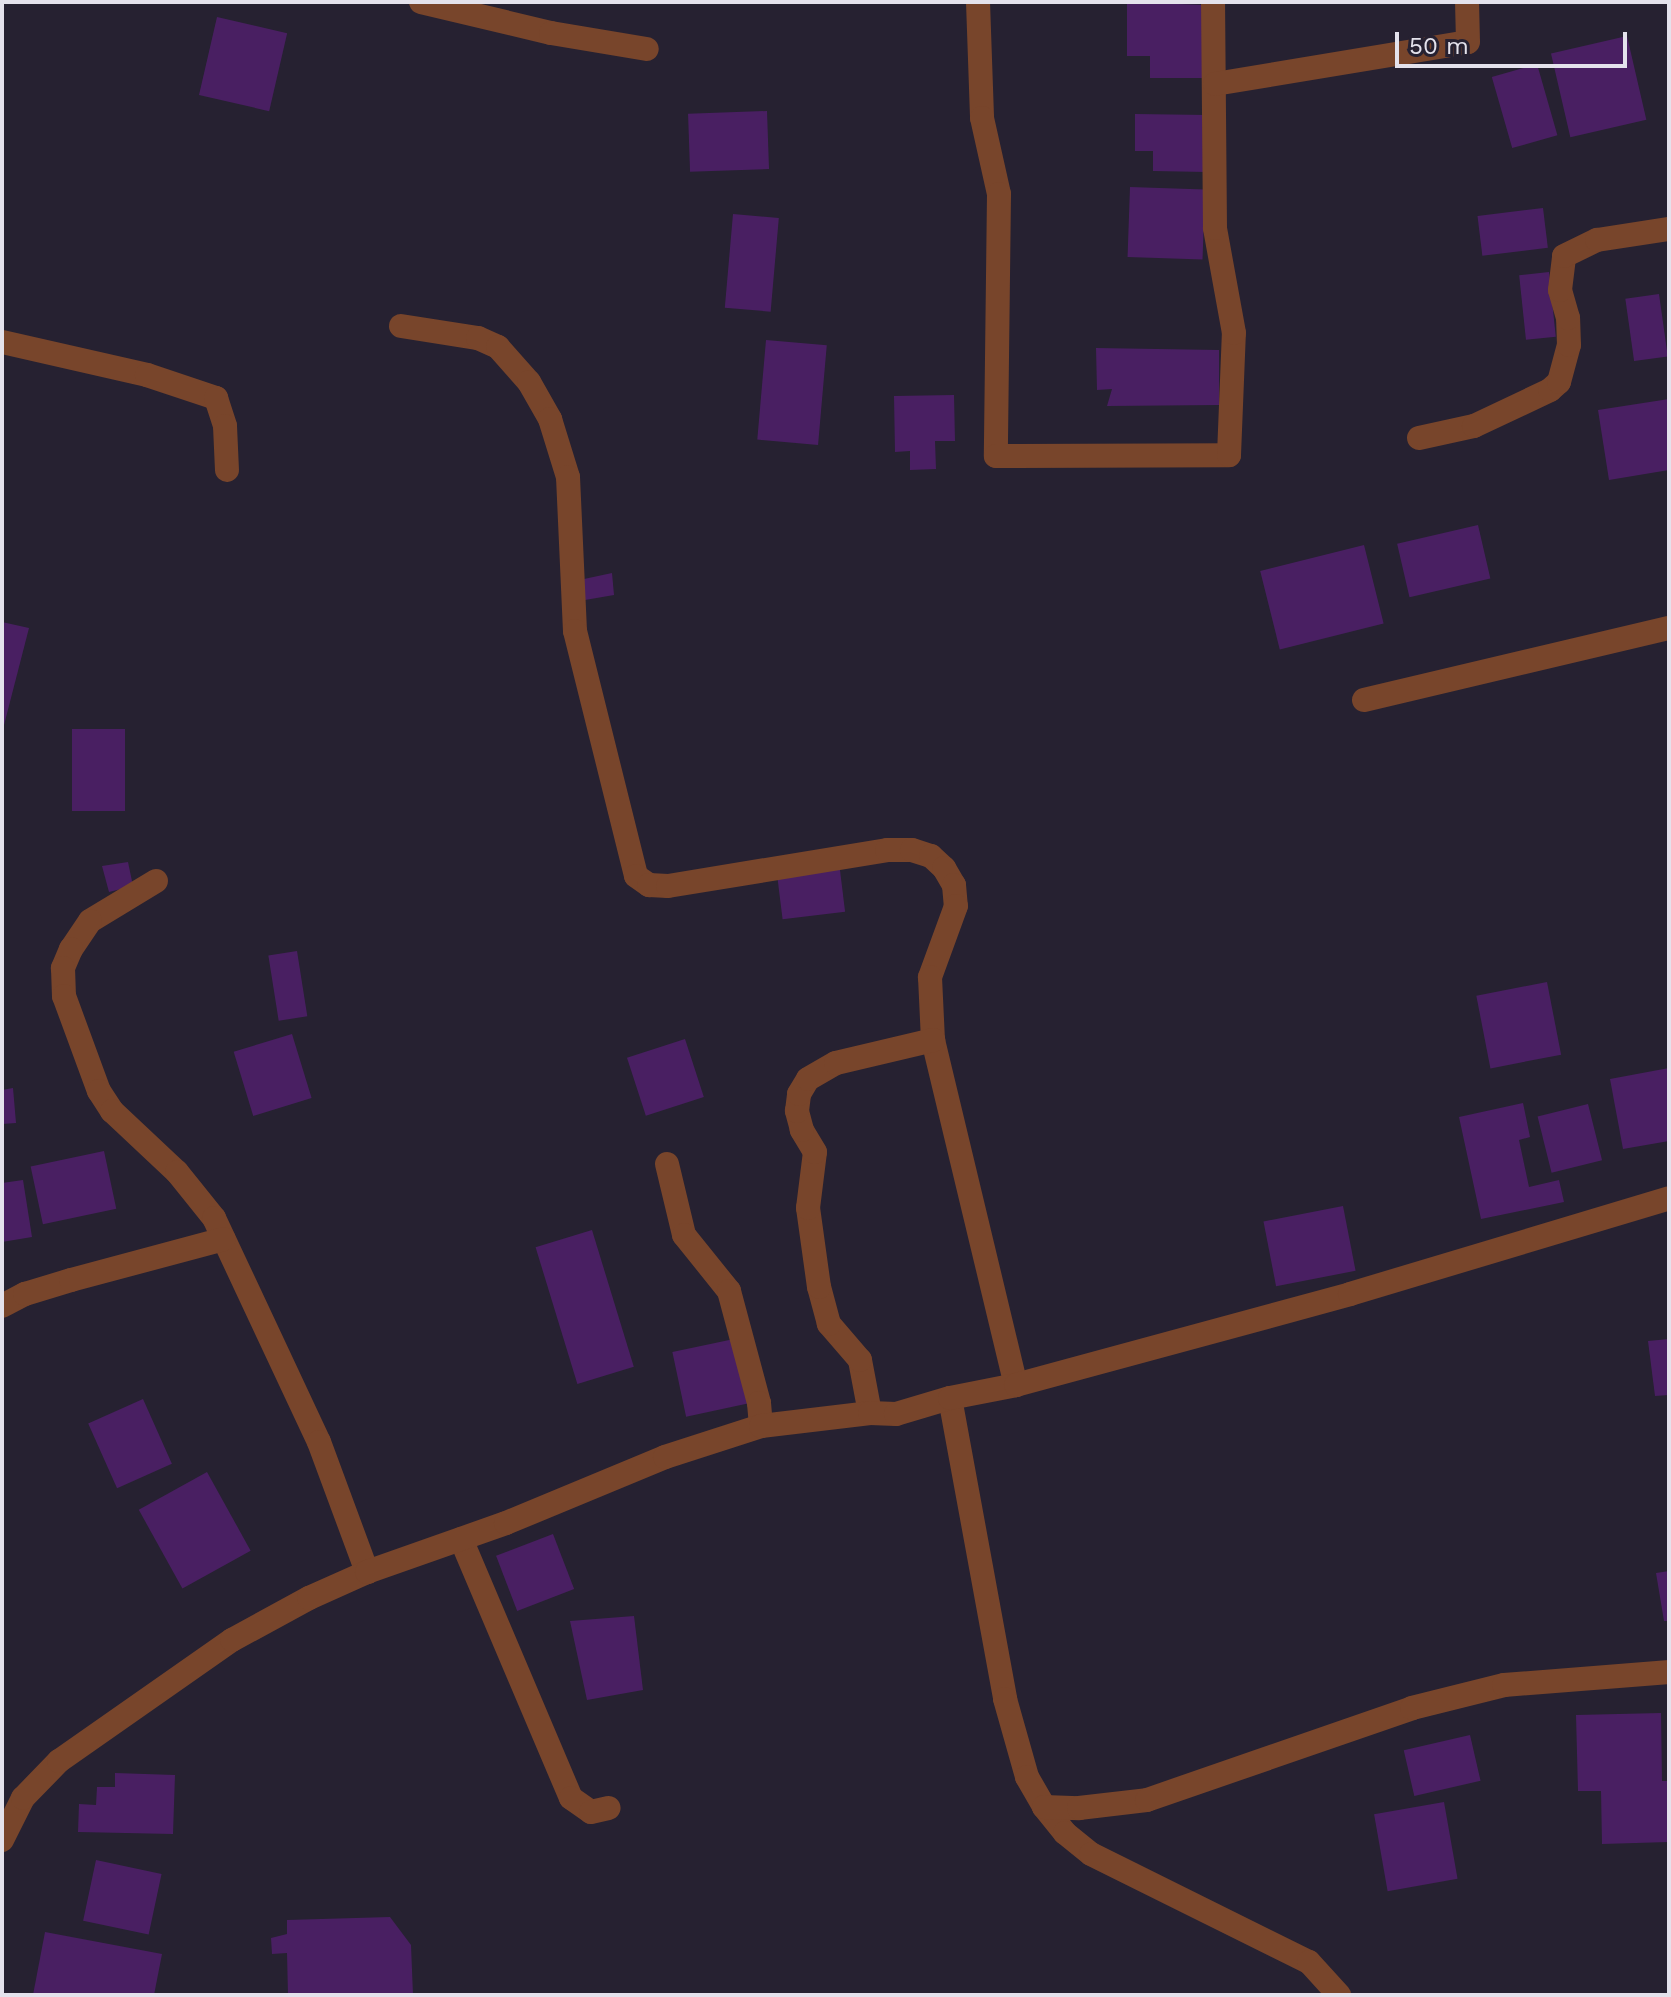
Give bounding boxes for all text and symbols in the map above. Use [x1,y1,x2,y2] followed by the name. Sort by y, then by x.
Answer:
[1399,16,1631,66] scale bar
[1409,32,1469,60] text: 50 m

